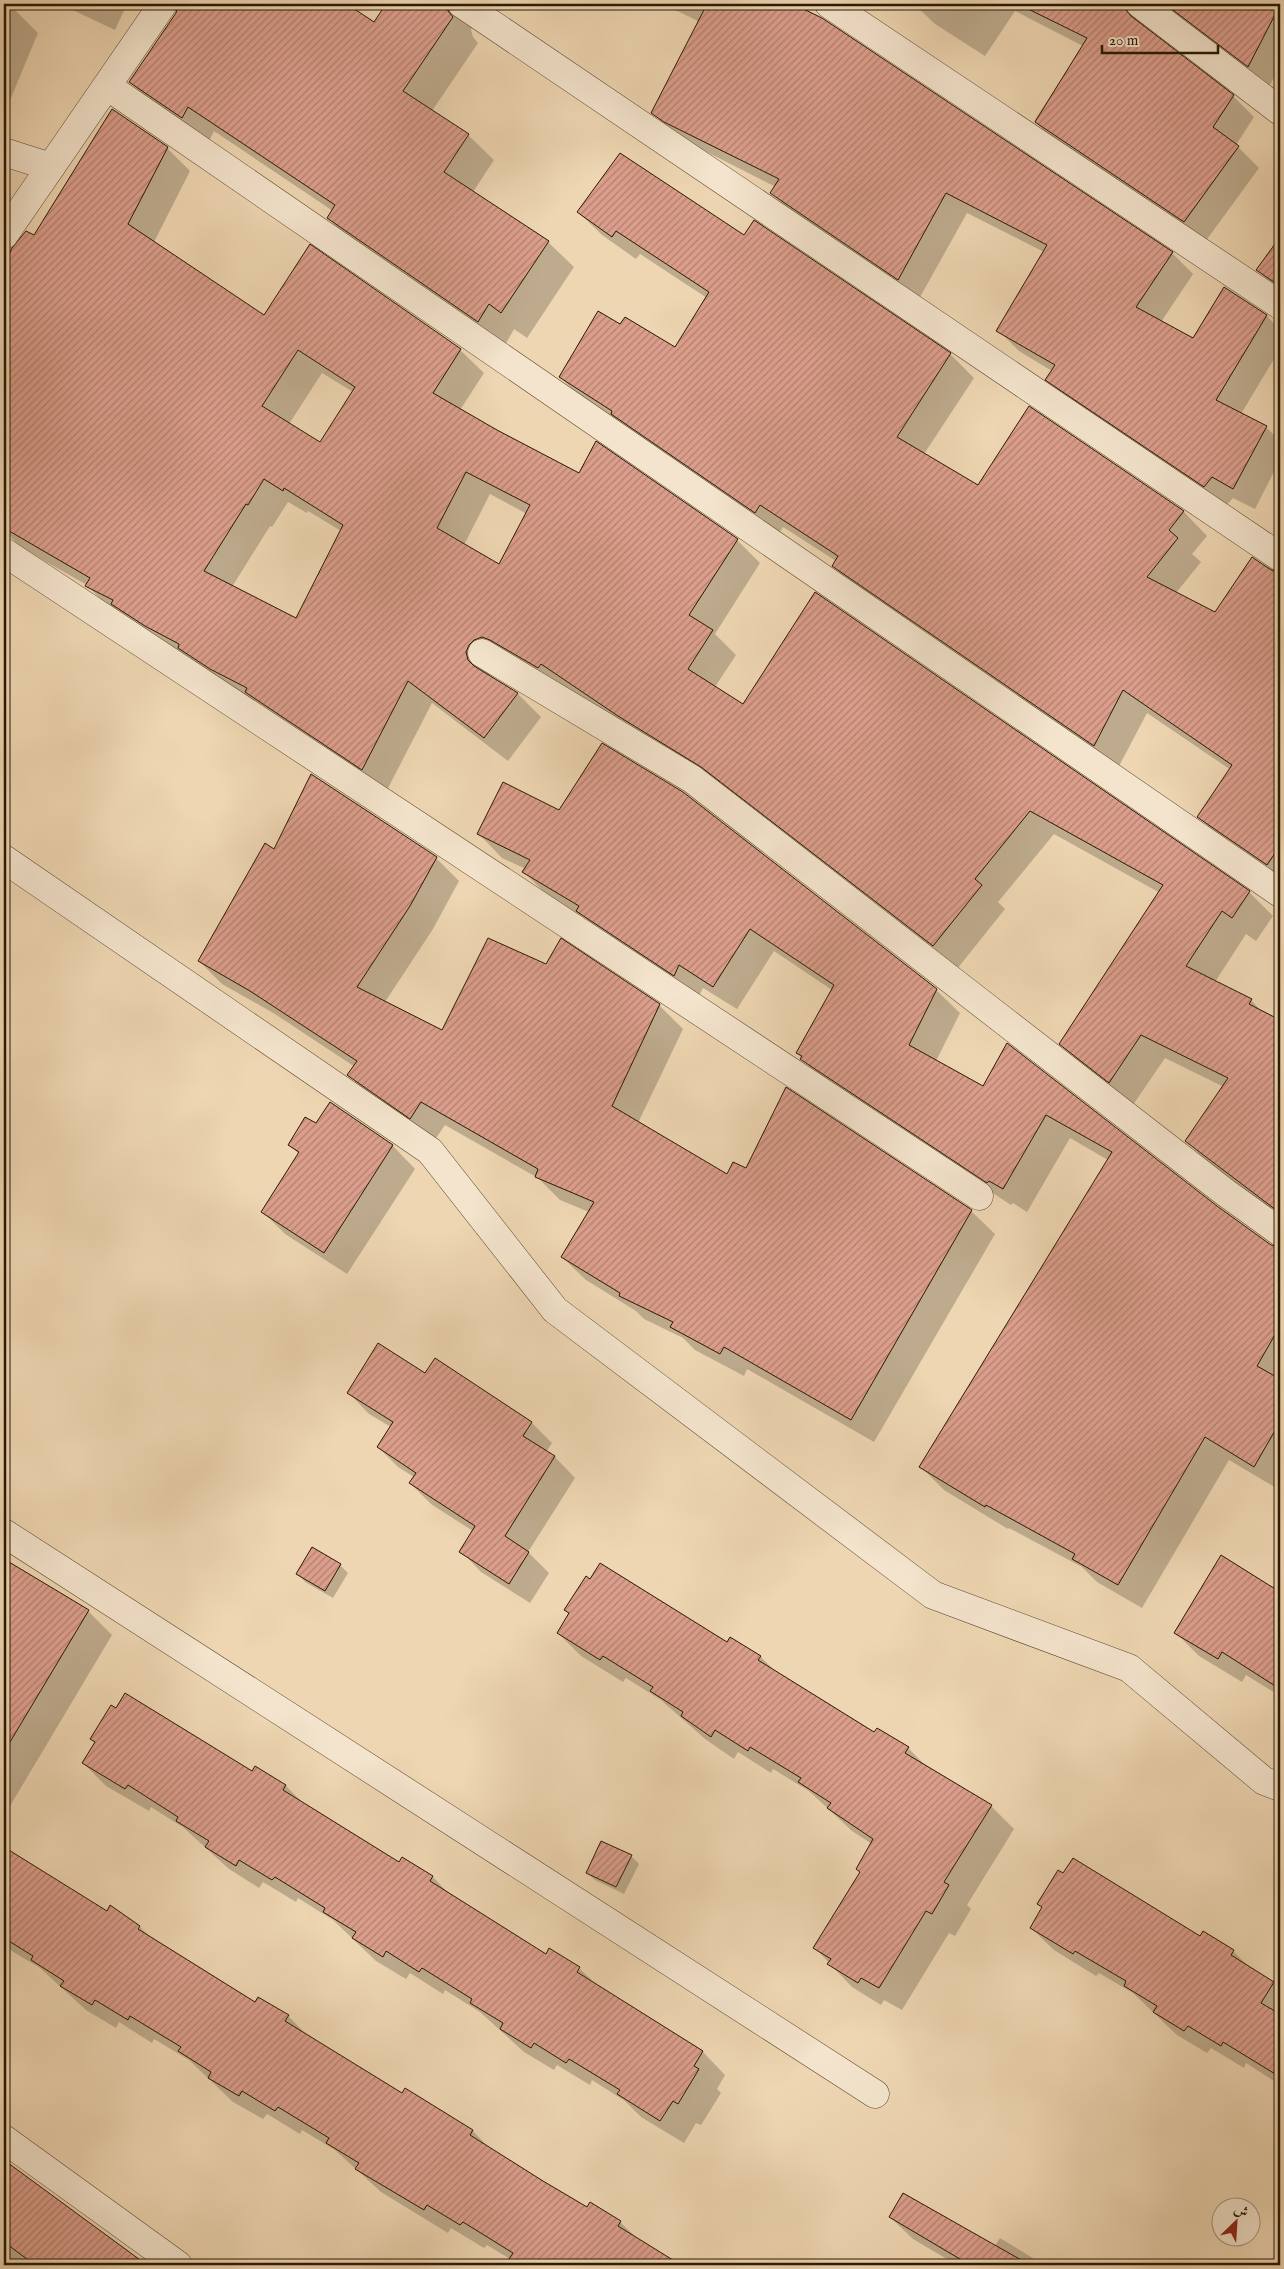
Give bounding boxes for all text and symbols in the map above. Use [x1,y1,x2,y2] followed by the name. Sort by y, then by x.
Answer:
[1102,22,1218,54] scale bar
[1109,31,1139,50] text: 20 m
[1212,2196,1262,2246] north arrow
[1231,2200,1251,2222] text: ش

